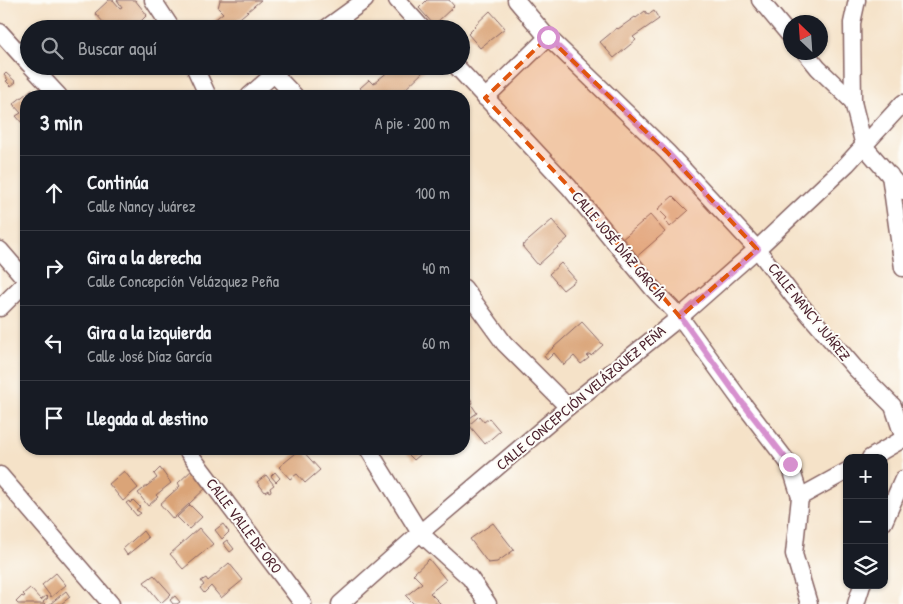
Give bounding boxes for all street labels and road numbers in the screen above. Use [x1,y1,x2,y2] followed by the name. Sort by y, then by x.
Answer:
[567,186,672,305] street label: CALLE JOSÉ DÍAZ GARCÍA
[763,258,856,365] street label: CALLE NANCY JUÁREZ
[491,320,670,475] street label: CALLE CONCEPCIÓN VELÁZQUEZ PEÑA
[202,474,287,578] street label: CALLE VALLE DE ORO

